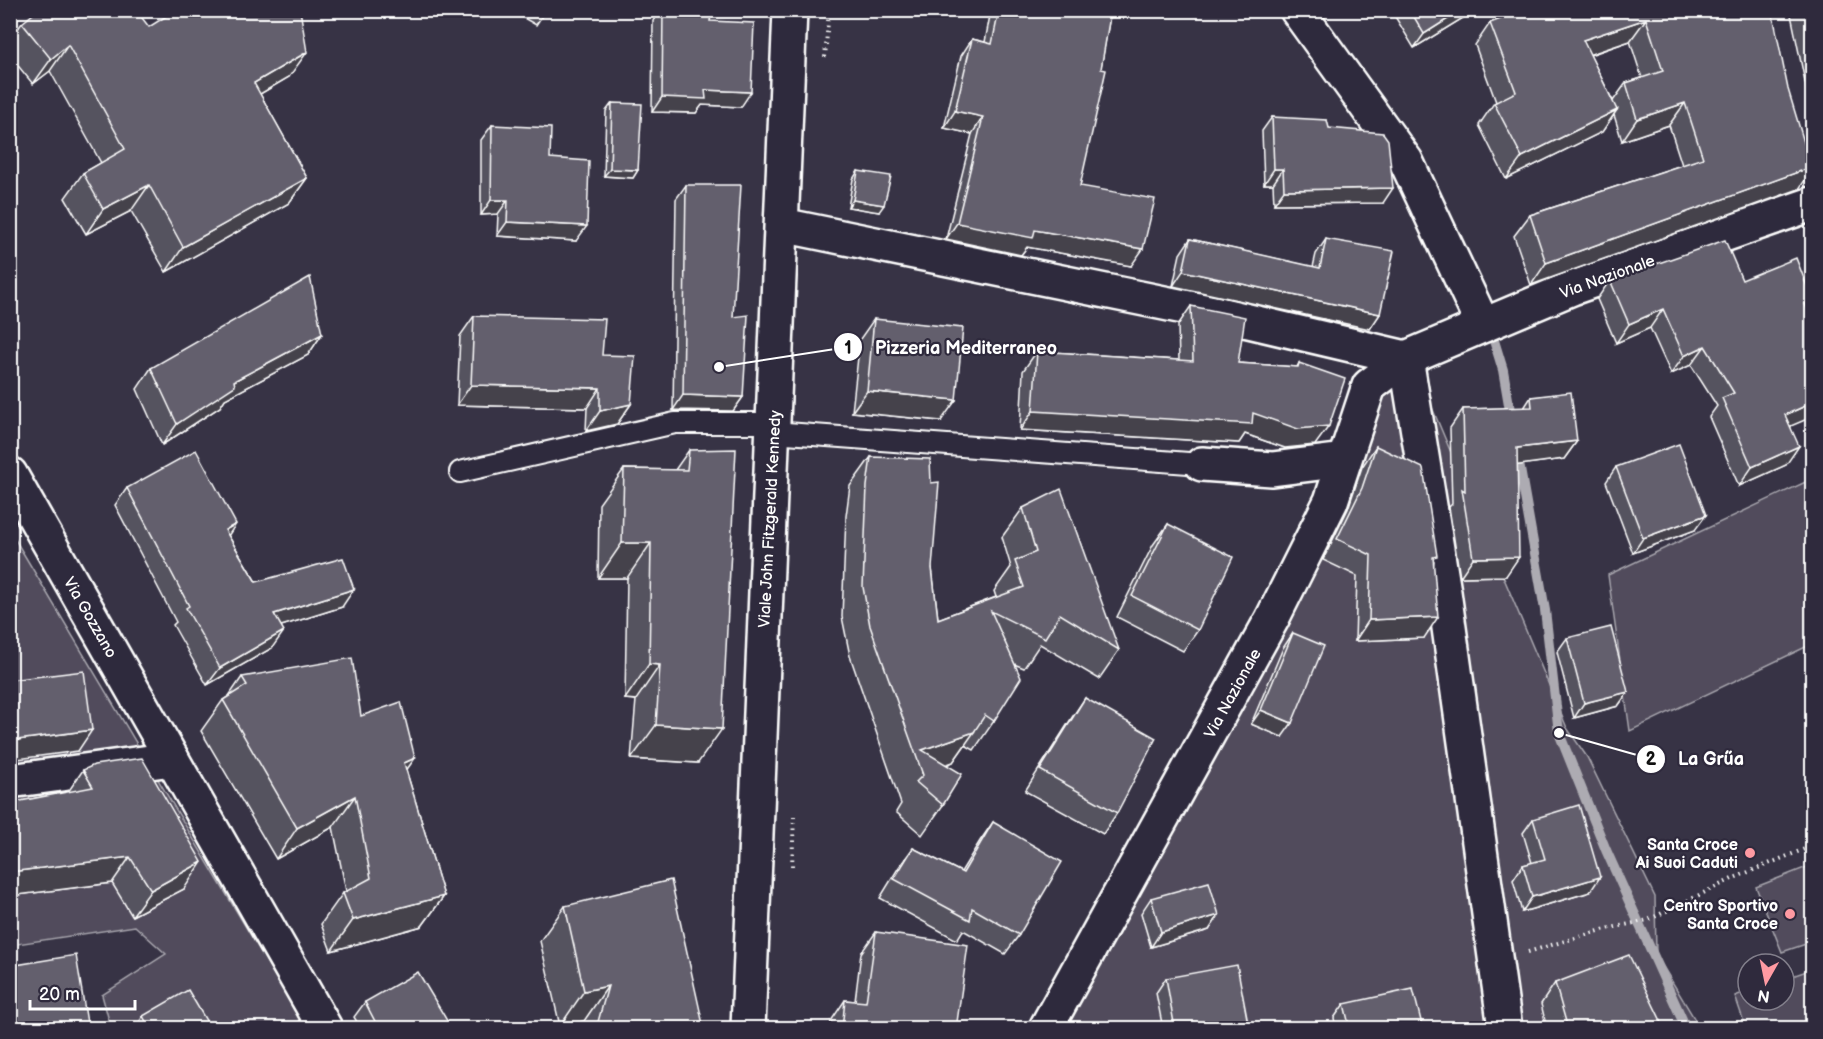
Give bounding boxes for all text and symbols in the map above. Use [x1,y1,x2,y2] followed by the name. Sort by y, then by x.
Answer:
[1557,251,1658,303] street label: Via Nazionale
[833,329,1069,365] callout: Pizzeria Mediterraneo
[844,338,852,359] text: 1
[875,338,1057,359] text: Pizzeria Mediterraneo
[755,409,786,628] street label: Viale John Fitzgerald Kennedy
[59,574,120,662] street label: Via Gozzano
[1201,645,1266,742] street label: Via Nazionale
[1636,741,1756,777] callout: La Grűa
[1646,749,1657,770] text: 2
[1678,749,1744,770] text: La Grűa
[1635,836,1738,873] place label: Santa Croce Ai Suoi Caduti
[1743,846,1757,860] marker: Santa Croce Ai Suoi Caduti
[1663,897,1778,934] place label: Centro Sportivo Santa Croce
[1783,907,1797,921] marker: Centro Sportivo Santa Croce
[1736,952,1796,1012] north arrow
[30,973,135,1011] scale bar
[39,984,80,1005] text: 20 m
[1756,985,1771,1006] text: N

